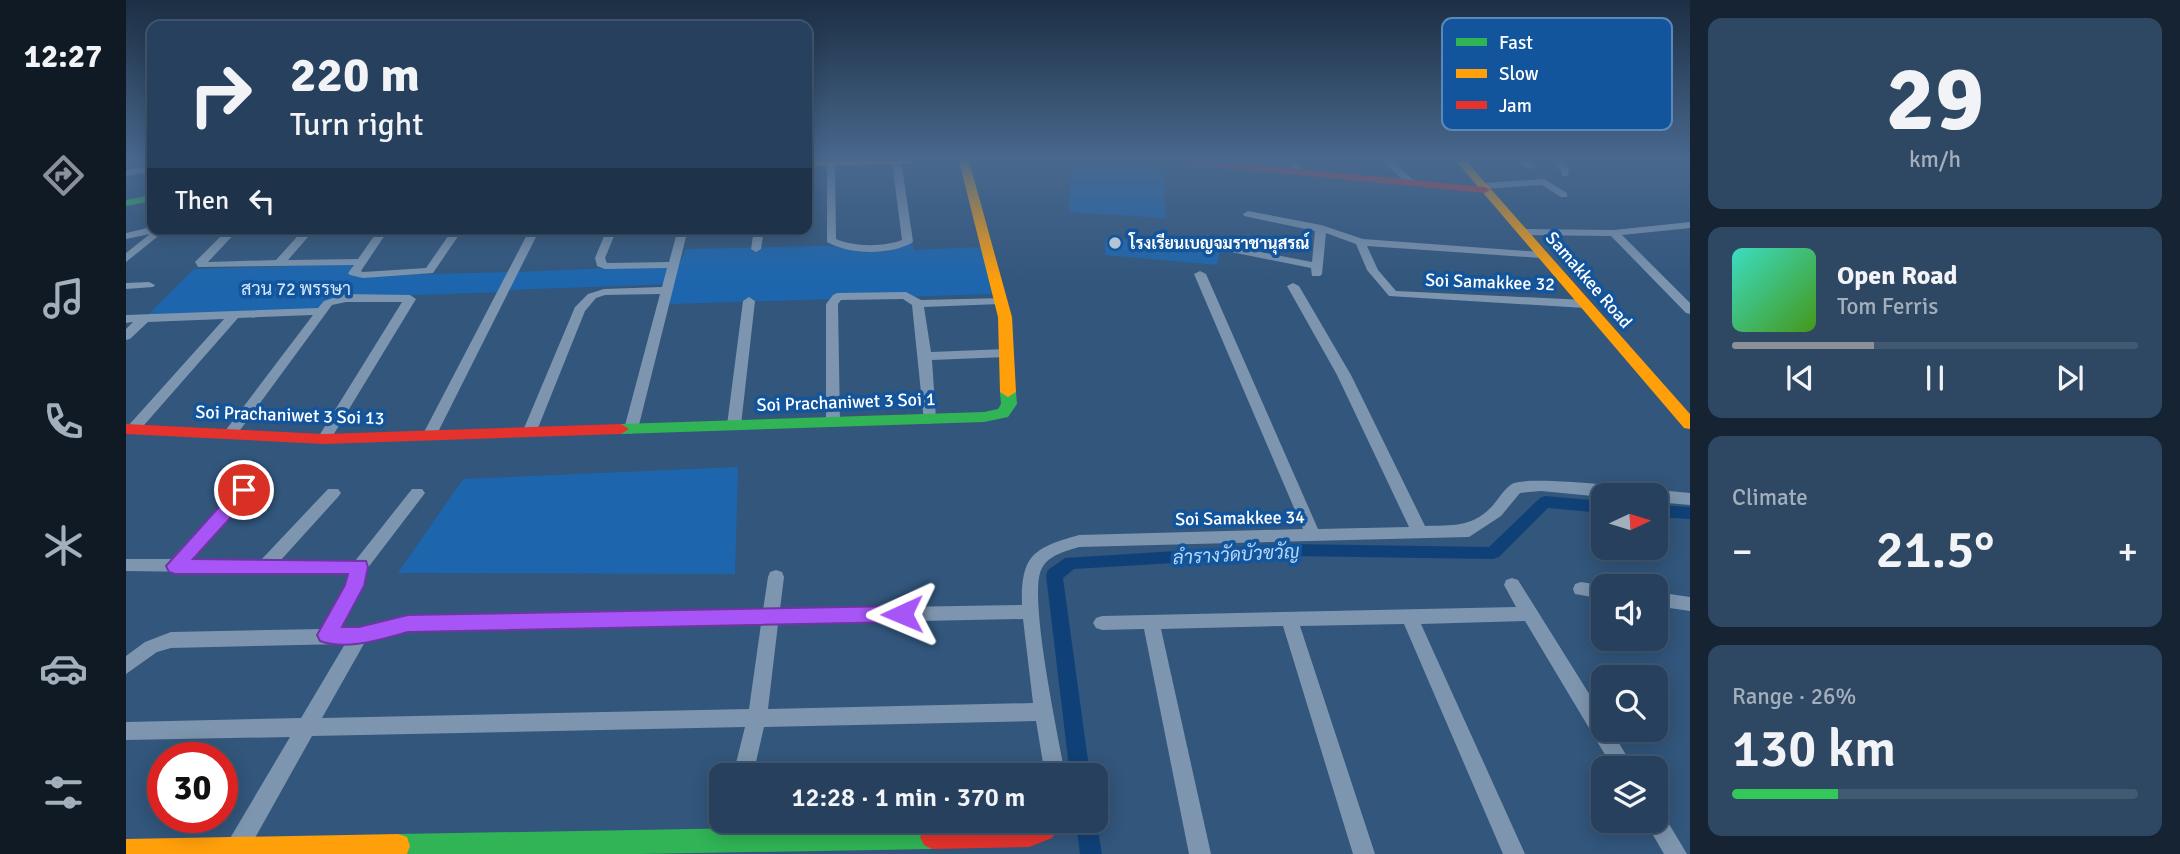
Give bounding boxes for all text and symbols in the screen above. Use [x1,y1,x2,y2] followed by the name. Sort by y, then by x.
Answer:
[1442,18,1672,130] legend
[1499,31,1533,55] text: Fast
[24,37,102,76] text: 12:27
[1886,43,1984,156] text: 29
[290,45,420,105] text: 220 m
[175,49,266,140] icon: right
[1499,62,1539,86] text: Slow
[1499,94,1532,118] text: Jam
[290,105,423,144] text: Turn right
[1909,145,1961,174] text: km/h
[39,151,88,200] icon: directions
[243,182,281,220] icon: left
[175,185,229,217] text: Then
[1541,227,1637,333] street label: Samakkee Road
[1128,232,1310,255] place label: โรงเรียนเบญจมราชานุสรณ์
[1107,235,1123,251] marker: โรงเรียนเบญจมราชานุสรณ์
[1837,260,1958,292] text: Open Road
[1425,269,1555,295] street label: Soi Samakkee 32
[39,274,88,323] icon: music
[241,278,351,300] park label: สวน 72 พรรษา
[1837,292,1938,321] text: Tom Ferris
[1781,359,1819,397] icon: previous
[1916,359,1954,397] icon: pause
[2051,359,2089,397] icon: next
[756,388,936,416] street label: Soi Prachaniwet 3 Soi 1
[39,397,88,446] icon: phone
[195,401,385,429] street label: Soi Prachaniwet 3 Soi 13
[214,460,274,520] pin
[225,471,263,509] icon: arrive
[1591,483,1668,560] north arrow
[1591,483,1668,833] map controls
[1732,483,1808,512] text: Climate
[1175,506,1305,530] street label: Soi Samakkee 34
[1876,518,1994,582] text: 21.5°
[39,521,88,570] icon: climate
[1732,528,1753,575] text: −
[2117,528,2138,575] text: +
[1172,540,1300,570] water label: ลำรางวัดบัวขวัญ
[1591,574,1668,651] button: sound
[865,577,939,651] position arrow
[39,644,88,693] icon: car
[1591,665,1668,742] button: search
[1732,682,1856,711] text: Range · 26%
[1732,717,1896,781] text: 130 km
[147,742,238,833] speed limit sign: 30
[1591,756,1668,833] button: layers
[39,768,88,817] icon: filters
[792,782,1025,814] text: 12:28 · 1 min · 370 m

